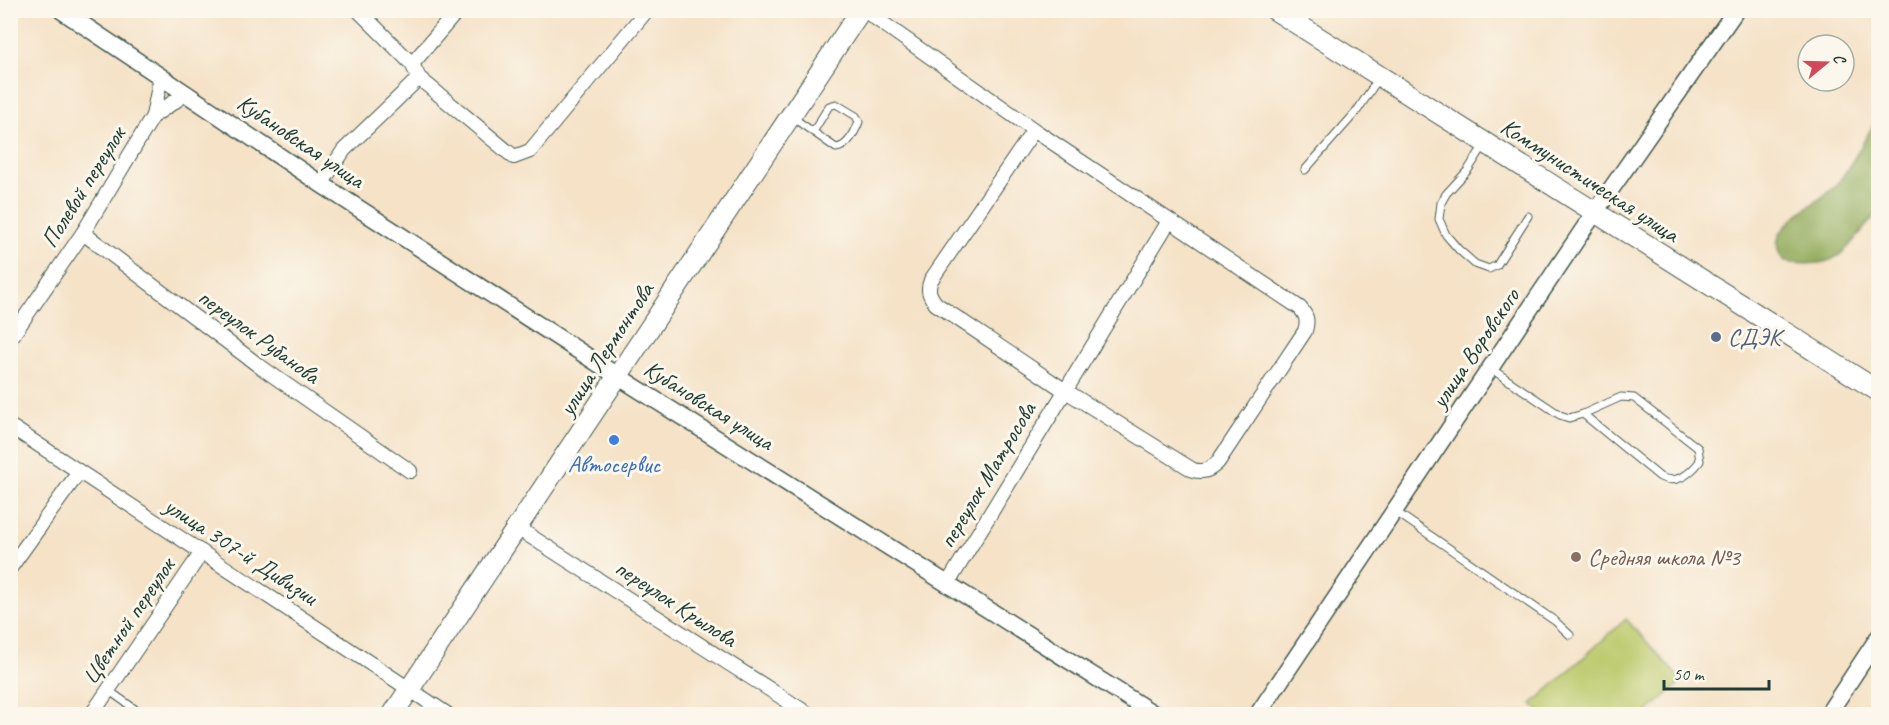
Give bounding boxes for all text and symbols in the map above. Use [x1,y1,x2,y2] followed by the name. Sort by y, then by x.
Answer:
[1796,33,1856,93] north arrow
[1829,51,1851,67] text: С
[232,87,372,195] street label: Кубановская улица
[1495,111,1686,250] street label: Коммунистическая улица
[34,119,133,253] street label: Полевой переулок
[551,275,661,423] street label: улица Лермонтова
[1423,281,1527,415] street label: улица Воровского
[192,282,327,391] street label: переулок Рубанова
[1728,322,1786,352] place label: СДЭК
[1709,330,1723,344] marker: СДЭК
[639,353,781,457] street label: Кубановская улица
[932,395,1043,553] street label: переулок Матросова
[607,433,621,447] marker: Автосервис
[568,449,661,479] place label: Автосервис
[157,489,325,613] street label: улица 307-й Дивизии
[1588,542,1742,572] place label: Средняя школа №3
[75,550,182,690] street label: Цветной переулок
[1569,550,1583,564] marker: Средняя школа №3
[609,552,744,654] street label: переулок Крылова
[1664,653,1769,691] scale bar
[1673,663,1706,685] text: 50 m

